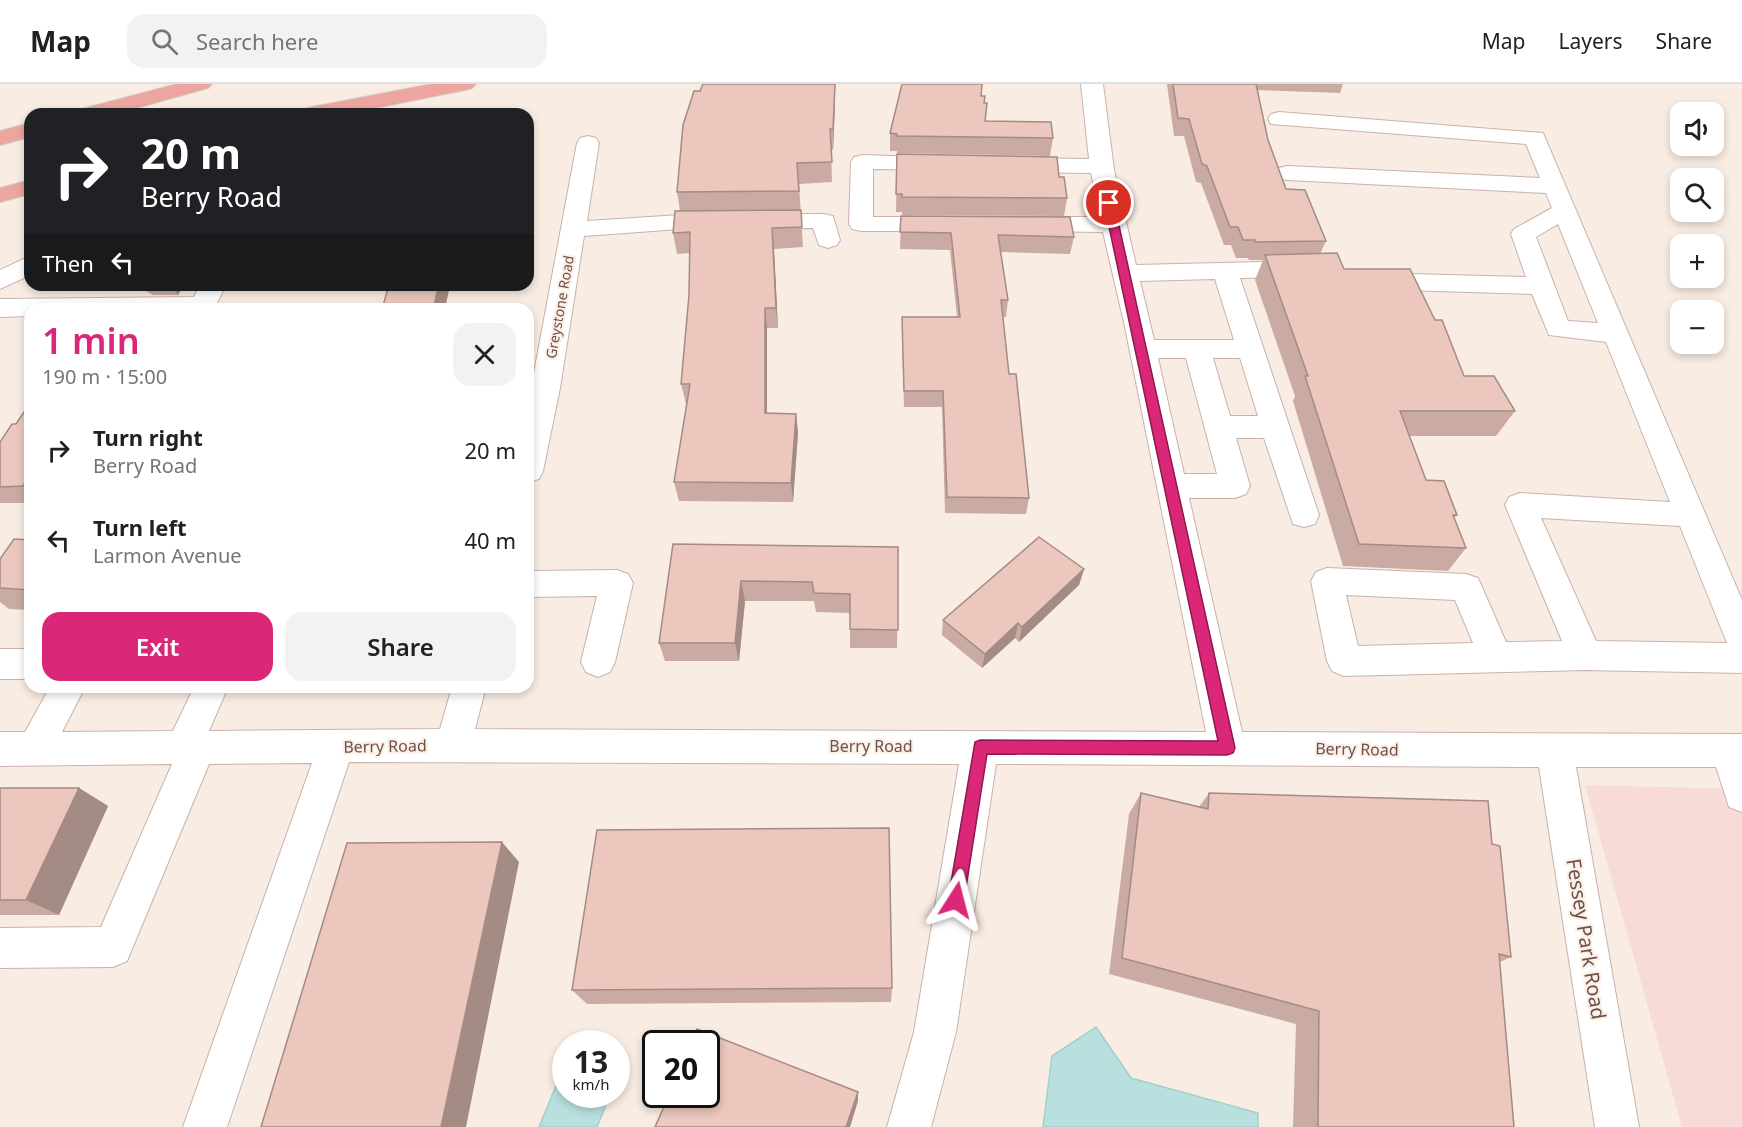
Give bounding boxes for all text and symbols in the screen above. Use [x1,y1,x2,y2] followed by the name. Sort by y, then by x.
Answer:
[127,14,547,68] search box
[30,22,91,60] text: Map
[148,25,181,58] icon: search
[196,26,318,56] text: Search here
[1482,27,1526,55] text: Map
[1559,27,1623,55] text: Layers
[1656,27,1712,55] text: Share
[1670,102,1724,354] map controls
[1670,102,1724,156] button: sound
[141,124,241,181] text: 20 m
[42,132,120,210] icon: right
[1670,168,1724,222] button: search
[1083,177,1134,228] pin
[141,178,282,215] text: Berry Road
[1092,186,1125,219] icon: arrive
[1670,234,1724,288] button: +
[106,246,139,279] icon: left
[42,248,94,278] text: Then
[541,254,578,360] street label: Greystone Road
[1670,300,1724,354] button: −
[42,316,140,365] text: 1 min
[453,323,516,386] button: close
[42,363,167,390] text: 190 m · 15:00
[93,422,203,452] text: Turn right
[42,434,75,467] icon: right
[465,435,516,465] text: 20 m
[93,452,197,479] text: Berry Road
[93,512,187,542] text: Turn left
[42,524,75,557] icon: left
[465,525,516,555] text: 40 m
[93,542,242,569] text: Larmon Avenue
[42,612,273,681] button: Exit
[285,612,516,681] button: Share
[343,734,427,758] street label: Berry Road
[829,735,913,757] street label: Berry Road
[1315,737,1399,761] street label: Berry Road
[1560,856,1613,1021] street label: Fessey Park Road
[924,868,988,932] position arrow
[642,1030,720,1108] speed limit sign: 20
[574,1041,608,1082] text: 13
[573,1074,609,1094] text: km/h

